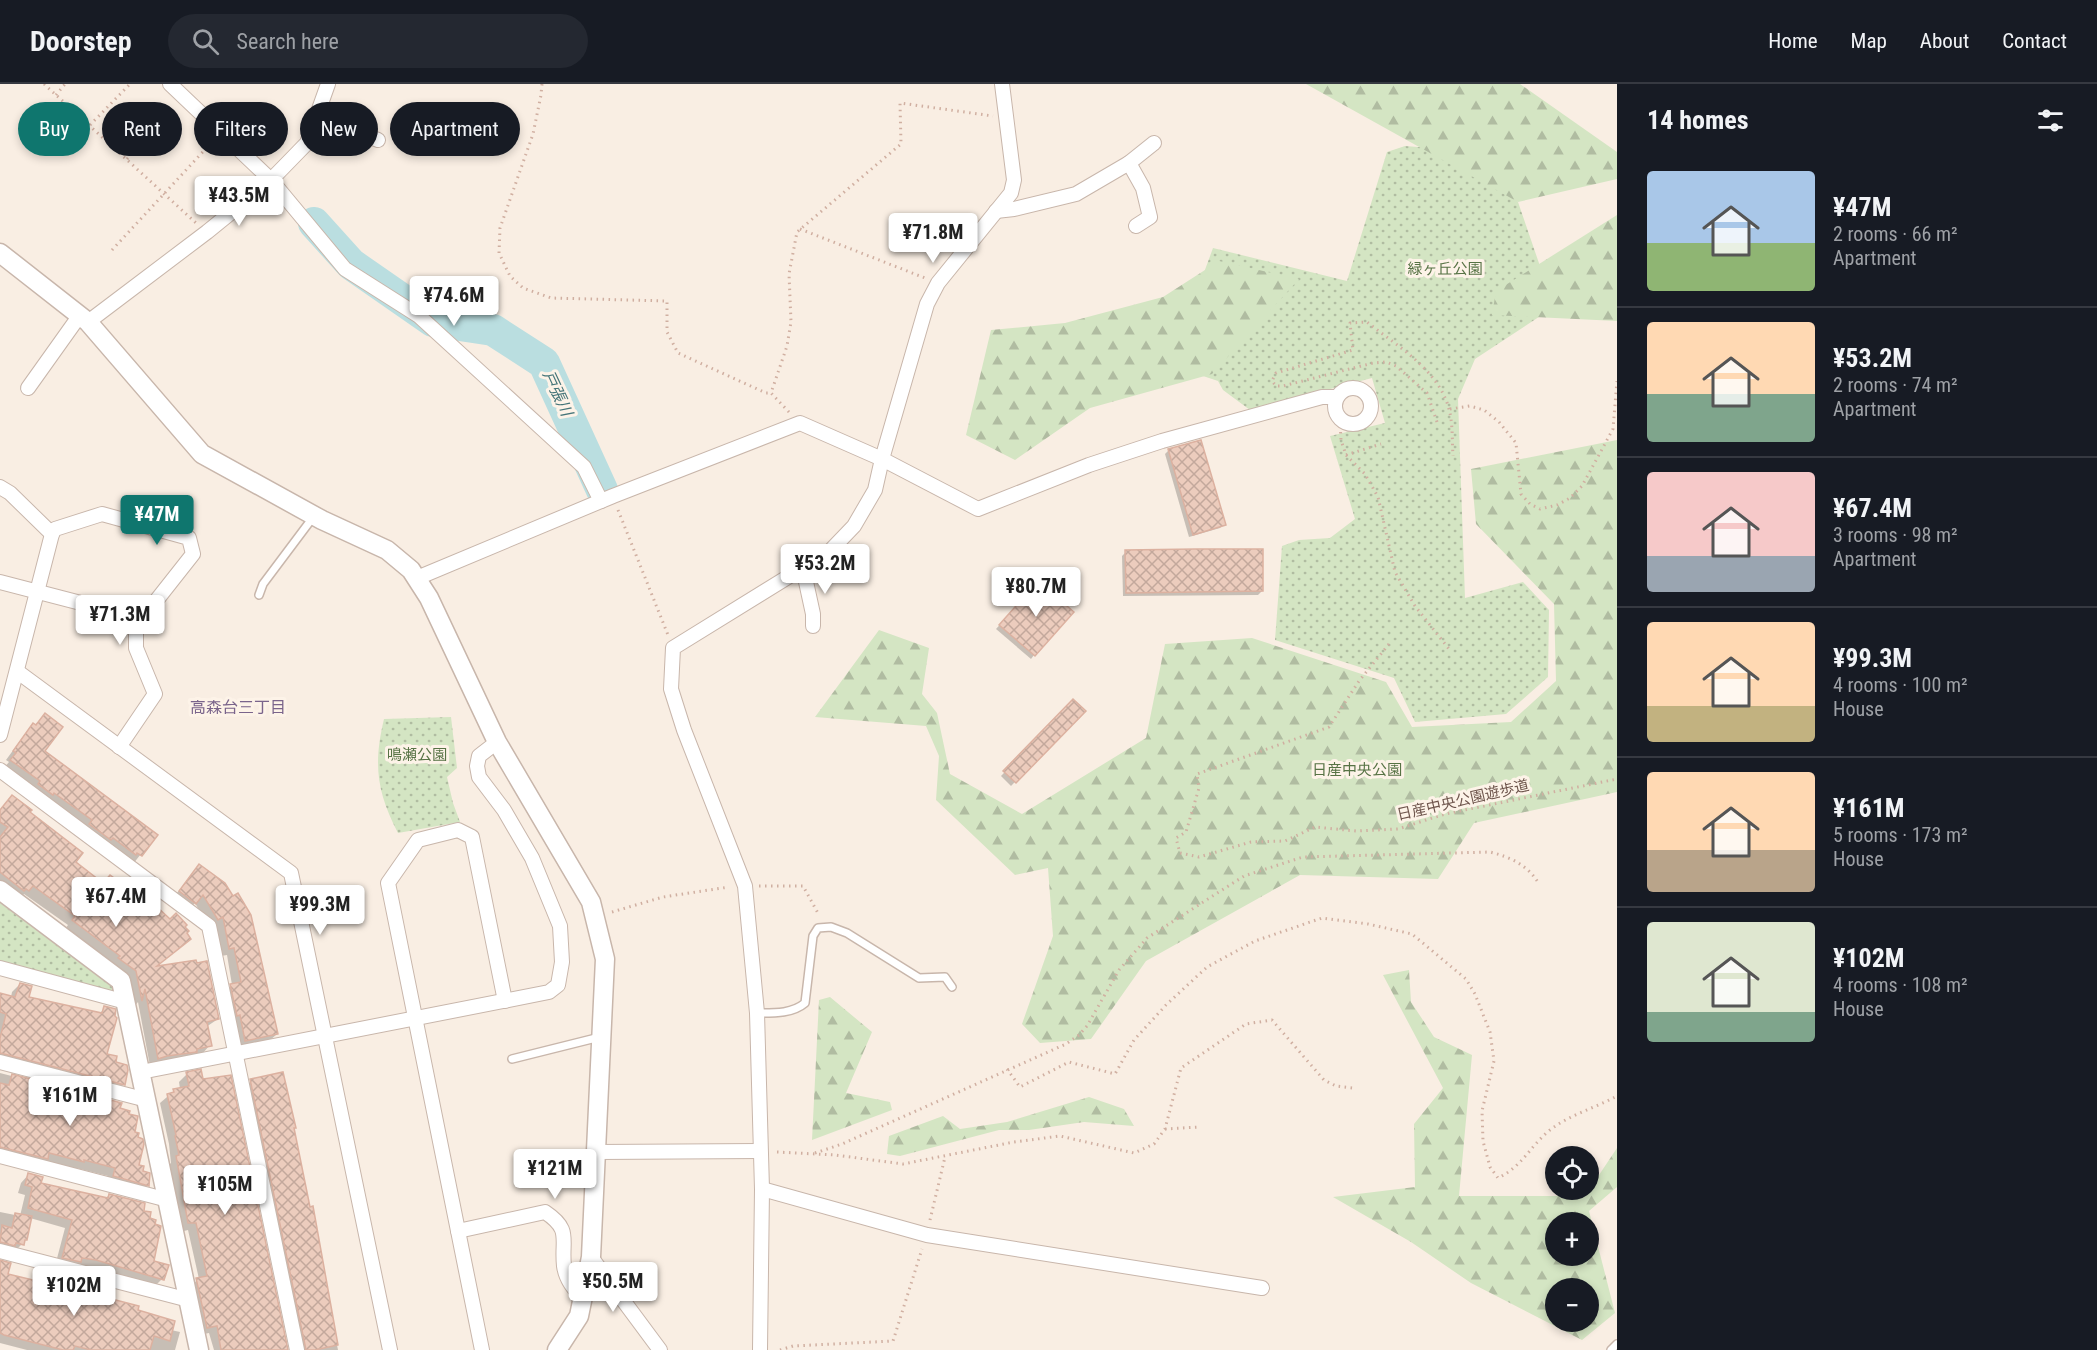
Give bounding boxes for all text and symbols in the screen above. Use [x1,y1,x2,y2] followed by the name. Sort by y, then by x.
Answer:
[168,14,588,68] search box
[30,25,132,58] text: Doorstep
[189,25,222,58] icon: search
[237,29,339,54] text: Search here
[1768,29,1818,53] text: Home
[1851,29,1887,53] text: Map
[1920,29,1969,53] text: About
[2002,29,2067,53] text: Contact
[18,102,90,156] chip: Buy
[102,102,182,156] chip: Rent
[194,102,288,156] chip: Filters
[300,102,378,156] chip: New
[390,102,520,156] chip: Apartment
[2034,104,2067,137] icon: filters
[1647,105,1749,135] text: 14 homes
[190,176,288,227] pin: ¥43.5M
[209,183,269,207] text: ¥43.5M
[1833,192,1891,222] text: ¥47M
[1695,195,1767,267] icon: home
[884,213,982,264] pin: ¥71.8M
[903,220,963,244] text: ¥71.8M
[1833,222,1958,246] text: 2 rooms · 66 m²
[1833,246,1917,270] text: Apartment
[1407,260,1483,278] park label: 緑ヶ丘公園
[405,276,503,327] pin: ¥74.6M
[424,283,484,307] text: ¥74.6M
[1833,343,1912,373] text: ¥53.2M
[1695,346,1767,418] icon: home
[539,367,577,421] water label: 戸張川
[1833,373,1958,397] text: 2 rooms · 74 m²
[1833,397,1917,421] text: Apartment
[1833,493,1912,523] text: ¥67.4M
[121,495,193,546] pin: ¥47M
[1695,496,1767,568] icon: home
[135,502,179,526] text: ¥47M
[1833,523,1958,547] text: 3 rooms · 98 m²
[776,544,874,595] pin: ¥53.2M
[1833,547,1917,571] text: Apartment
[795,551,855,575] text: ¥53.2M
[987,567,1085,618] pin: ¥80.7M
[1006,574,1066,598] text: ¥80.7M
[71,595,169,646] pin: ¥71.3M
[90,602,150,626] text: ¥71.3M
[1833,643,1912,673] text: ¥99.3M
[1695,646,1767,718] icon: home
[1833,673,1968,697] text: 4 rooms · 100 m²
[1833,697,1884,721] text: House
[190,698,286,717] district label: 高森台三丁目
[387,746,447,764] park label: 鳴瀬公園
[1312,761,1402,779] park label: 日産中央公園
[1395,776,1531,824] street label: 日産中央公園遊歩道
[1833,793,1905,823] text: ¥161M
[1695,796,1767,868] icon: home
[1833,823,1968,847] text: 5 rooms · 173 m²
[1833,847,1884,871] text: House
[67,877,165,928] pin: ¥67.4M
[86,884,146,908] text: ¥67.4M
[271,885,369,936] pin: ¥99.3M
[290,892,350,916] text: ¥99.3M
[1833,943,1905,973] text: ¥102M
[1695,946,1767,1018] icon: home
[1833,973,1968,997] text: 4 rooms · 108 m²
[1833,997,1884,1021] text: House
[28,1076,112,1127] pin: ¥161M
[43,1083,98,1107] text: ¥161M
[1545,1146,1599,1332] map controls
[1545,1146,1599,1200] button: locate
[513,1149,597,1200] pin: ¥121M
[528,1156,583,1180] text: ¥121M
[183,1165,267,1216] pin: ¥105M
[198,1172,253,1196] text: ¥105M
[1545,1212,1599,1266] button: +
[564,1262,662,1313] pin: ¥50.5M
[32,1266,116,1317] pin: ¥102M
[583,1269,643,1293] text: ¥50.5M
[47,1273,102,1297] text: ¥102M
[1545,1278,1599,1332] button: −

